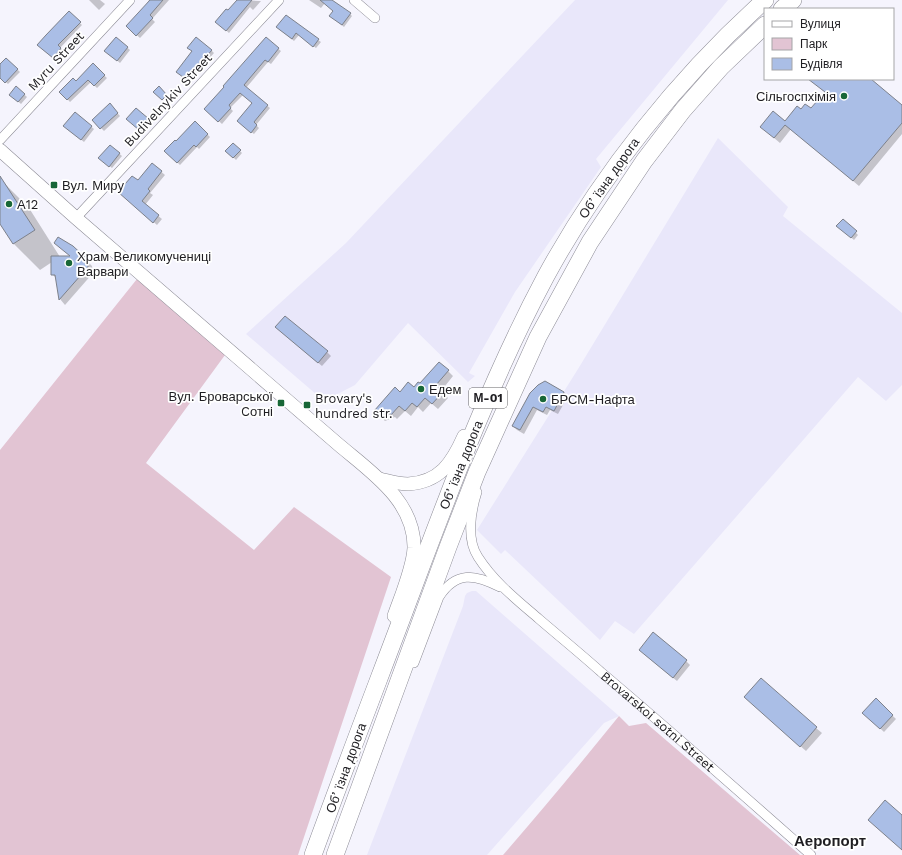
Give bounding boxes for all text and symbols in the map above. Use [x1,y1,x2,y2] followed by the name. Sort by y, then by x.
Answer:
[764,8,894,80] legend
[800,17,841,31] text: Вулиця
[25,28,87,93] street label: Myru Street
[800,37,828,51] text: Парк
[121,50,215,150] street label: Budivelnykiv Street
[800,57,842,71] text: Будівля
[756,89,836,104] place label: Сільгоспхімія
[839,91,849,101] marker: Сільгоспхімія
[576,134,643,221] street label: Обʼїзна дорога
[62,178,124,193] place label: Вул. Миру
[49,180,59,190] marker: Вул. Миру
[17,197,38,212] place label: А12
[4,199,14,209] marker: А12
[77,249,211,279] place label: Храм Великомучениці Варвари
[64,258,74,268] marker: Храм Великомучениці Варвари
[429,382,461,397] place label: Едем
[416,384,426,394] marker: Едем
[469,388,507,408] road number: М-01
[169,389,273,419] place label: Вул. Броварської Cотні
[315,391,392,421] place label: Brovary's hundred str.
[551,392,636,407] place label: БРСМ-Нафта
[538,394,548,404] marker: БРСМ-Нафта
[276,398,286,408] marker: Вул. Броварської Cотні
[302,400,312,410] marker: Brovary's hundred str.
[436,418,486,512] street label: Обʼїзна дорога
[598,668,718,775] street label: Brovarskoi sotni Street
[323,720,370,815] street label: Обʼїзна дорога
[794,832,866,850] district label: Аеропорт

